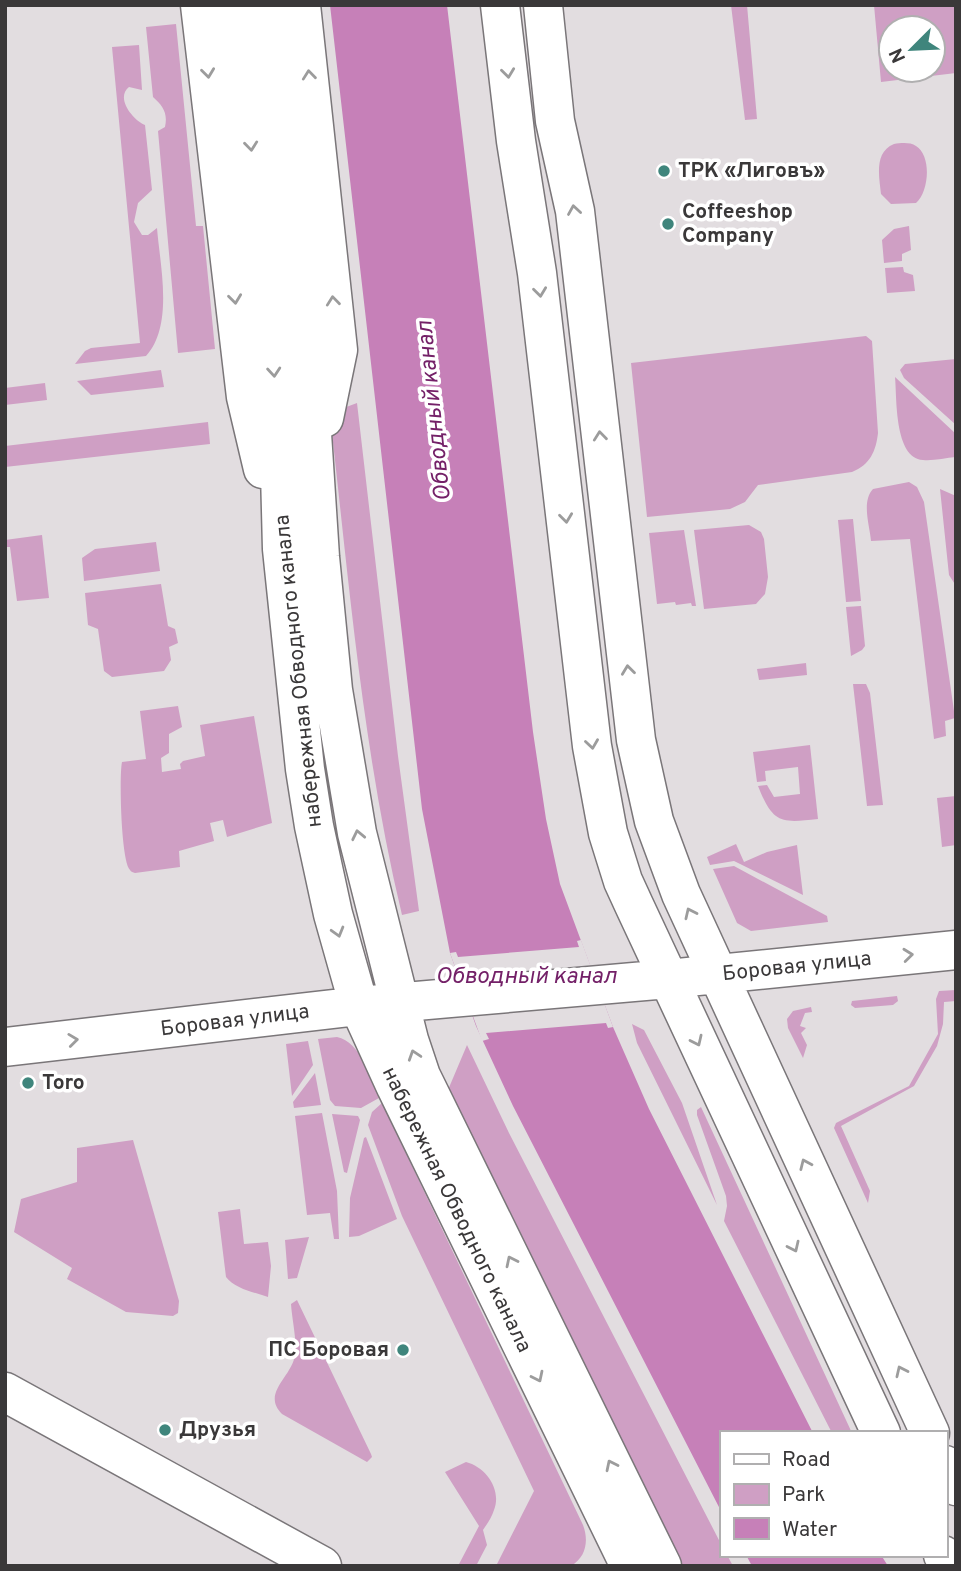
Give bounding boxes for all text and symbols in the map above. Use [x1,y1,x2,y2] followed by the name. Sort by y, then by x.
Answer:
[877,14,947,84] north arrow
[885,44,912,66] text: N
[500,67,515,79] one-way arrow
[200,68,215,79] one-way arrow
[301,69,316,81] one-way arrow
[243,141,258,152] one-way arrow
[678,158,825,185] place label: ТРК «Лиговъ»
[656,163,672,179] marker: ТРК «Лиговъ»
[682,199,793,250] place label: Coffeeshop Company
[567,204,582,216] one-way arrow
[660,216,676,232] marker: Coffeeshop Company
[532,286,547,298] one-way arrow
[227,293,242,305] one-way arrow
[326,295,341,306] one-way arrow
[411,319,459,503] water label: Обводный канал
[267,367,282,378] one-way arrow
[593,430,608,442] one-way arrow
[558,512,573,524] one-way arrow
[269,513,329,829] street label: набережная Обводного канала
[620,664,635,676] one-way arrow
[584,738,599,750] one-way arrow
[351,829,366,841] one-way arrow
[684,907,698,920] one-way arrow
[330,926,344,938] one-way arrow
[721,946,873,988] street label: Боровая улица
[902,948,914,963] one-way arrow
[435,963,617,992] water label: Обводный канал
[159,998,311,1044] street label: Боровая улица
[67,1032,79,1047] one-way arrow
[689,1034,703,1046] one-way arrow
[408,1049,422,1062] one-way arrow
[375,1063,537,1357] street label: набережная Обводного канала
[42,1070,85,1097] place label: Toro
[20,1075,36,1091] marker: Toro
[799,1159,813,1172] one-way arrow
[786,1240,800,1252] one-way arrow
[506,1256,520,1268] one-way arrow
[268,1337,389,1364] place label: ПС Боровая
[395,1342,411,1358] marker: ПС Боровая
[895,1366,909,1378] one-way arrow
[529,1370,543,1382] one-way arrow
[179,1417,256,1444] place label: Друзья
[157,1422,173,1438] marker: Друзья
[720,1431,947,1557] legend
[782,1447,831,1474] text: Road
[606,1460,620,1472] one-way arrow
[782,1482,825,1509] text: Park
[782,1517,837,1544] text: Water

